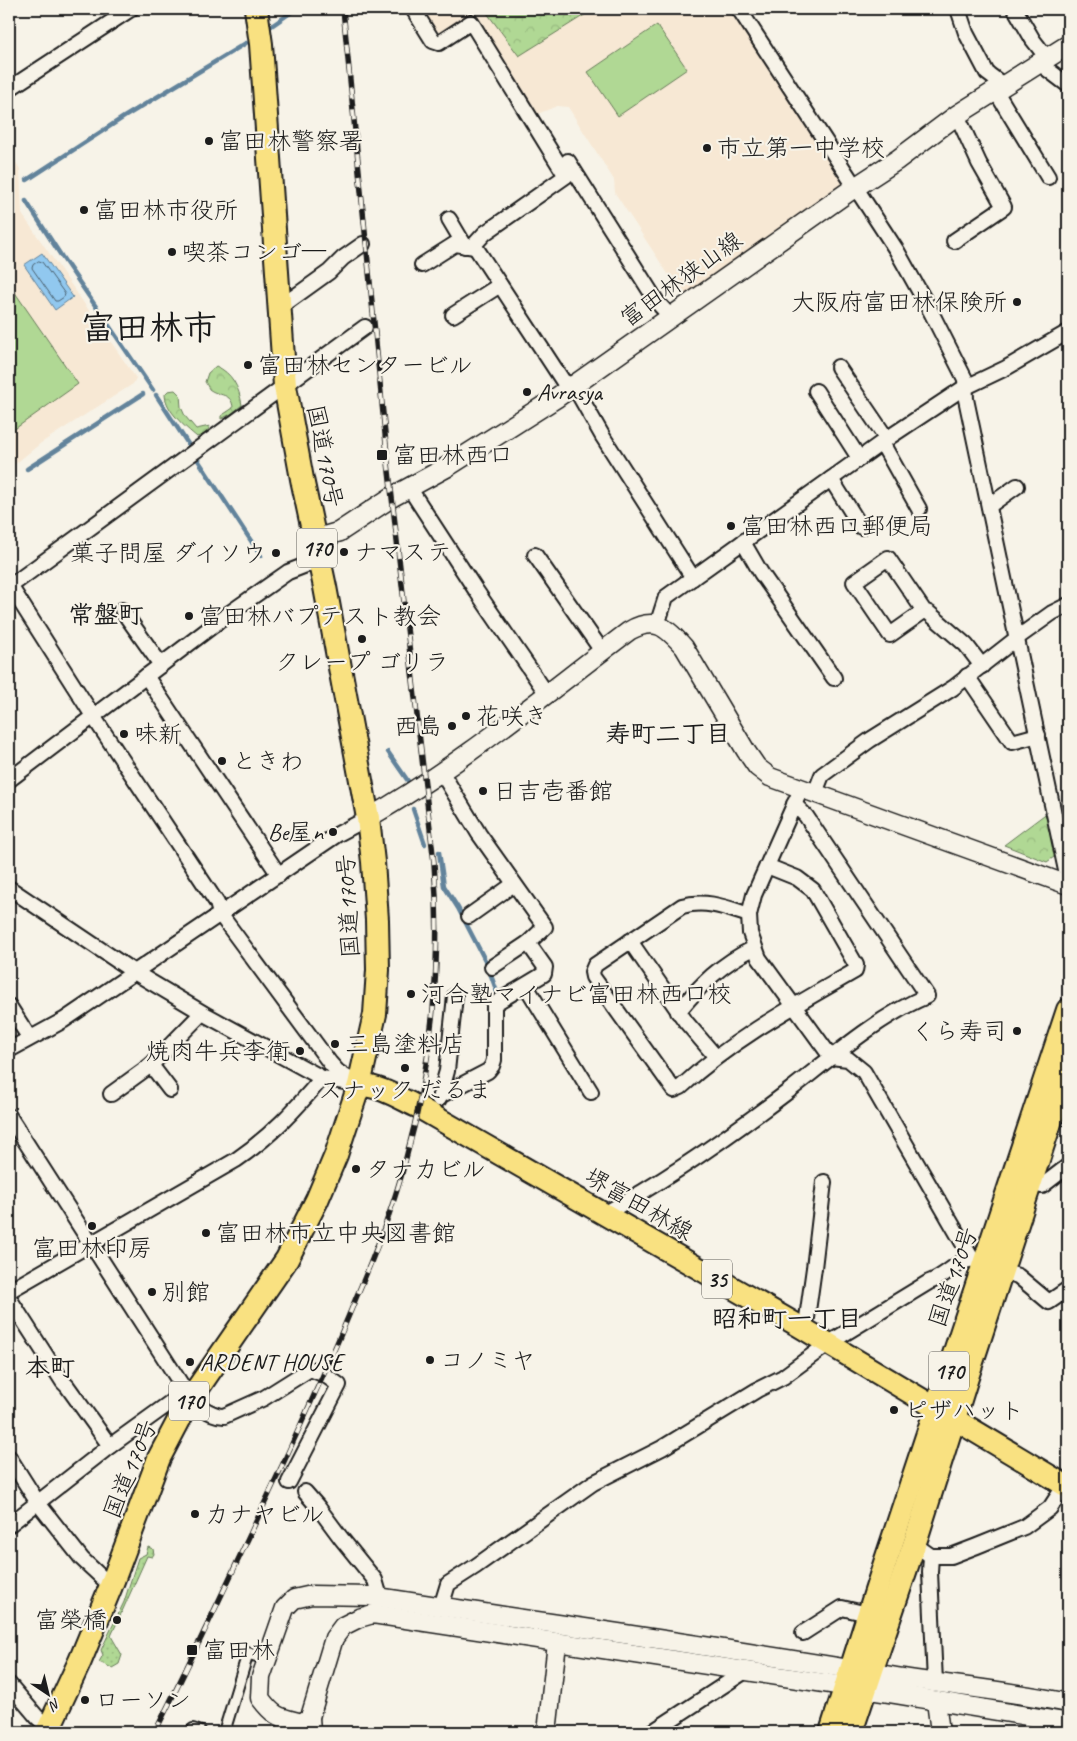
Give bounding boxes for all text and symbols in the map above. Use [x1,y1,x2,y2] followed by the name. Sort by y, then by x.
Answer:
[219,126,363,156] place label: 富田林警察署
[717,133,885,163] place label: 市立第一中学校
[203,135,215,147] marker: 富田林警察署
[701,142,713,154] marker: 市立第一中学校
[94,195,238,225] place label: 富田林市役所
[78,204,90,216] marker: 富田林市役所
[614,225,748,333] street label: 富田林狭山線
[182,237,327,267] place label: 喫茶コンゴ―
[166,246,178,258] marker: 喫茶コンゴ―
[791,287,1007,317] place label: 大阪府富田林保険所
[1011,296,1023,308] marker: 大阪府富田林保険所
[81,306,217,349] district label: 富田林市
[258,350,473,380] place label: 富田林センタービル
[242,359,254,371] marker: 富田林センタービル
[537,377,603,407] place label: Avrasya
[521,386,533,398] marker: Avrasya
[300,402,350,510] street label: 国道170号
[393,440,513,470] place label: 富田林西口
[375,448,389,462] marker: 富田林西口
[741,511,933,541] place label: 富田林西口郵便局
[725,520,737,532] marker: 富田林西口郵便局
[297,528,337,568] road number: 170
[354,537,451,567] place label: ナマステ
[71,538,266,568] place label: 菓子問屋 ダイソウ
[338,546,350,558] marker: ナマステ
[270,547,282,559] marker: 菓子問屋 ダイソウ
[68,599,144,631] district label: 常盤町
[199,601,441,631] place label: 富田林バプテスト教会
[183,610,195,622] marker: 富田林バプテスト教会
[356,633,368,645] marker: クレープ ゴリラ
[275,647,449,677] place label: クレープ ゴリラ
[476,701,548,731] place label: 花咲き
[460,710,472,722] marker: 花咲き
[394,711,442,741] place label: 西島
[605,718,731,750] district label: 寿町二丁目
[134,719,182,749] place label: 味新
[446,720,458,732] marker: 西島
[118,728,130,740] marker: 味新
[232,746,304,776] place label: ときわ
[216,755,228,767] marker: ときわ
[493,776,613,806] place label: 日吉壱番館
[477,785,489,797] marker: 日吉壱番館
[268,817,324,847] place label: Be屋n
[327,826,339,838] marker: Be屋n
[330,853,366,959] street label: 国道170号
[421,979,732,1009] place label: 河合塾マイナビ富田林西口校
[405,988,417,1000] marker: 河合塾マイナビ富田林西口校
[911,1016,1007,1046] place label: くら寿司
[1011,1025,1023,1037] marker: くら寿司
[345,1029,465,1059] place label: 三島塗料店
[146,1036,290,1066] place label: 焼肉牛兵李衛
[329,1038,341,1050] marker: 三島塗料店
[294,1045,306,1057] marker: 焼肉牛兵李衛
[399,1062,411,1074] marker: スナック だるま
[318,1075,492,1105] place label: スナック だるま
[366,1154,486,1184] place label: タナカビル
[580,1161,698,1247] street label: 堺富田林線
[350,1163,362,1175] marker: タナカビル
[216,1218,456,1248] place label: 富田林市立中央図書館
[86,1220,98,1232] marker: 富田林印房
[922,1223,984,1331] street label: 国道170号
[200,1227,212,1239] marker: 富田林市立中央図書館
[32,1233,152,1263] place label: 富田林印房
[702,1260,732,1298] road number: 35
[162,1277,210,1307] place label: 別館
[146,1286,158,1298] marker: 別館
[712,1303,862,1335] district label: 昭和町一丁目
[440,1345,536,1375] place label: コノミヤ
[200,1347,346,1377] place label: ARDENT HOUSE
[25,1352,75,1384] district label: 本町
[929,1352,969,1390] road number: 170
[424,1354,436,1366] marker: コノミヤ
[184,1356,196,1368] marker: ARDENT HOUSE
[169,1382,209,1420] road number: 170
[904,1395,1024,1425] place label: ピザハット
[888,1404,900,1416] marker: ピザハット
[97,1415,163,1523] street label: 国道170号
[205,1499,325,1529] place label: カナヤビル
[189,1508,201,1520] marker: カナヤビル
[35,1605,107,1635] place label: 富榮橋
[111,1614,123,1626] marker: 富榮橋
[203,1635,275,1665] place label: 富田林
[185,1643,199,1657] marker: 富田林
[22,1668,72,1718] north arrow
[95,1685,191,1715] place label: ローソン
[79,1694,91,1706] marker: ローソン
[45,1695,64,1715] text: N

